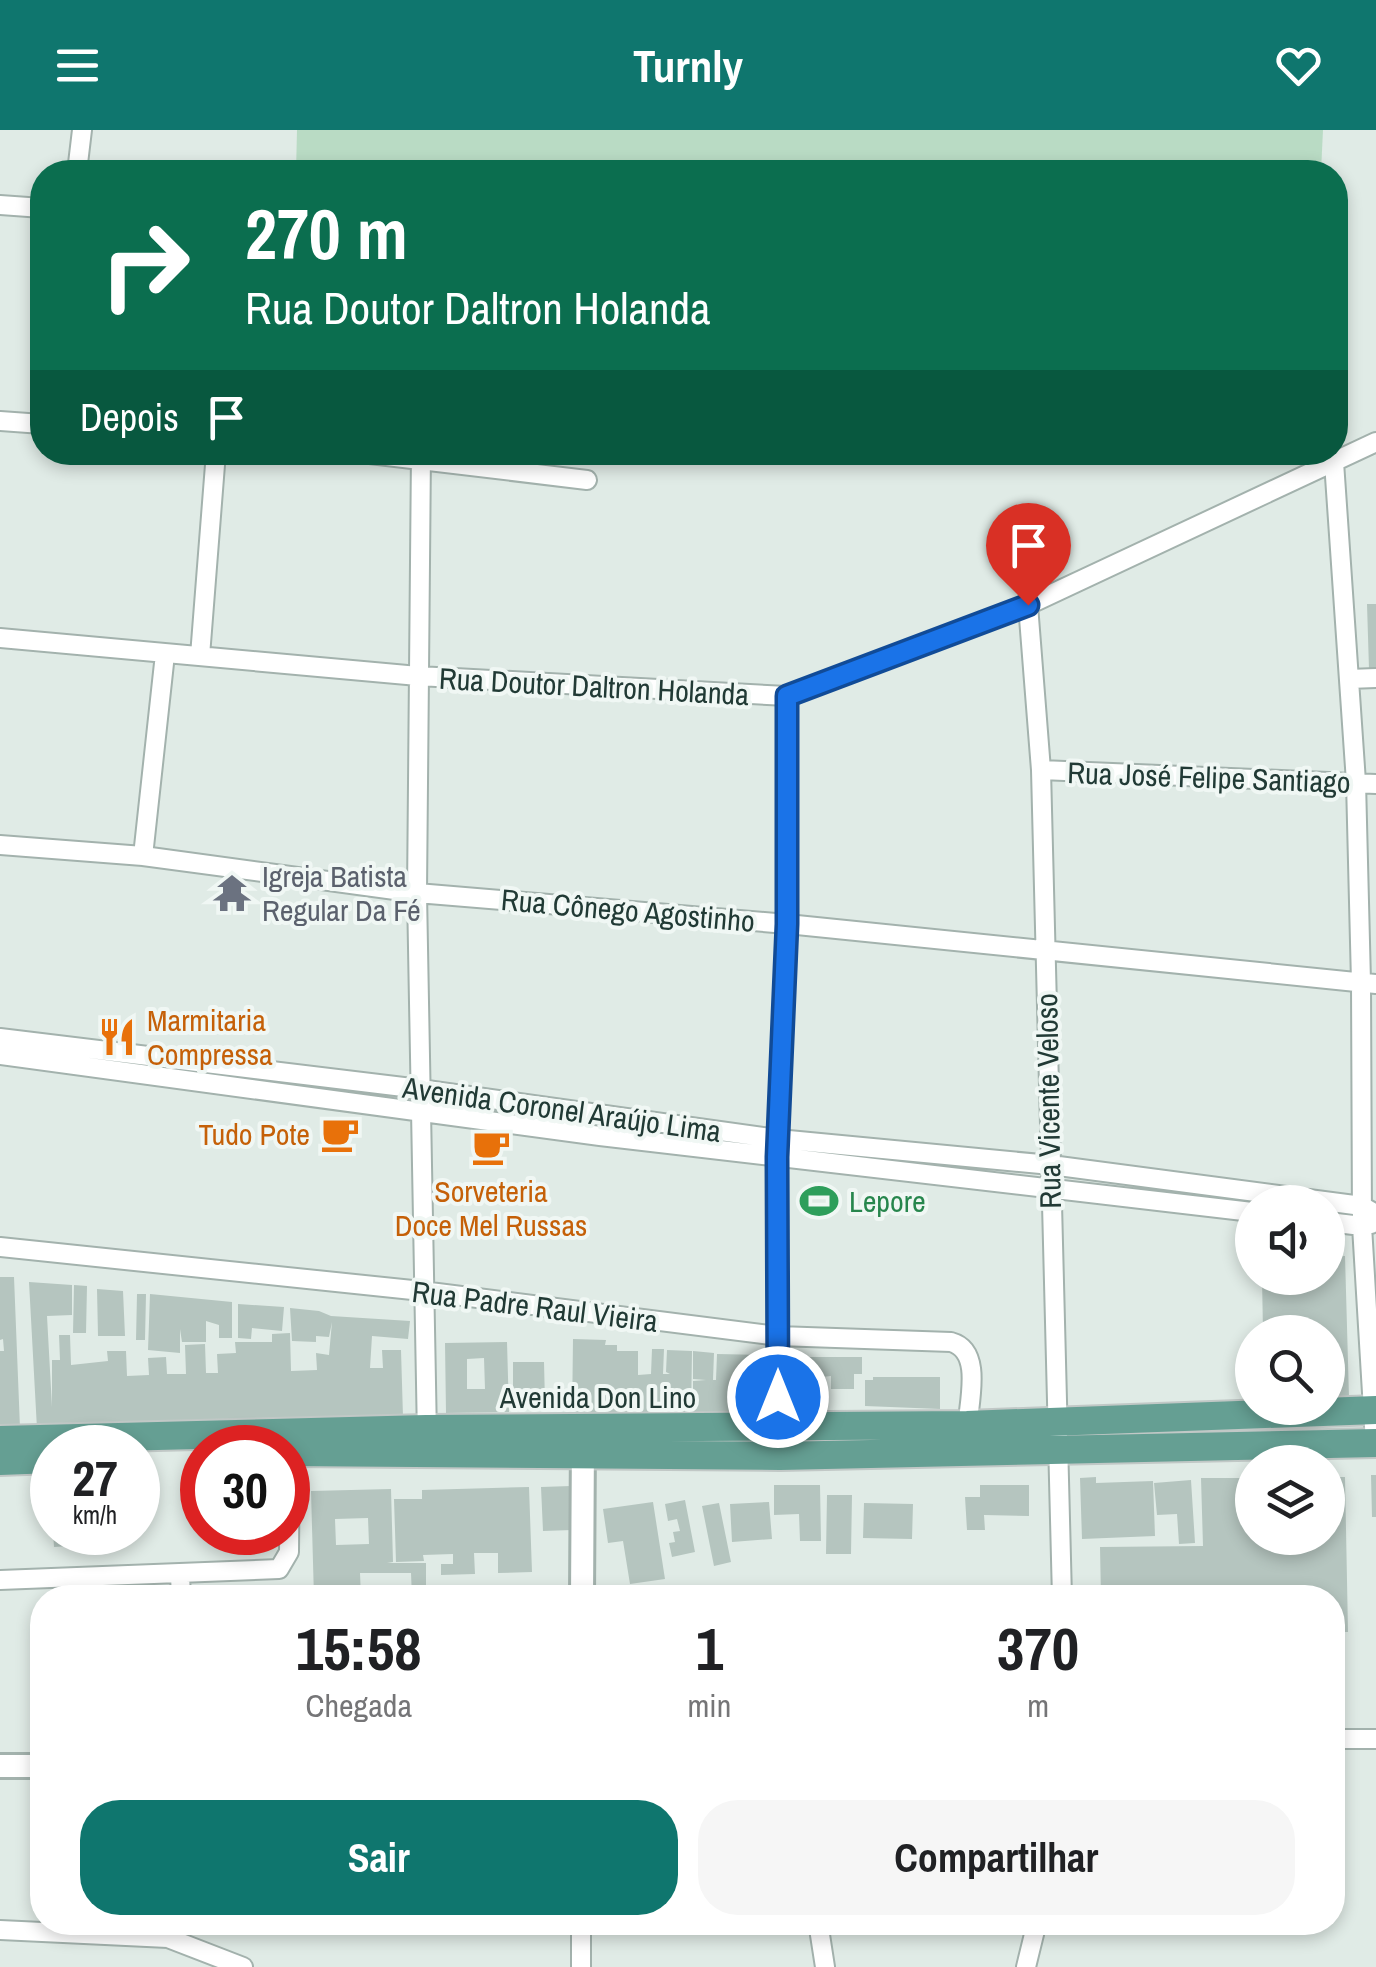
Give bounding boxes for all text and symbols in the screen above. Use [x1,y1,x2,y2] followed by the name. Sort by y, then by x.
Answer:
[633,35,743,96] text: Turnly
[50,38,105,93] icon: menu
[1271,38,1326,93] icon: heart
[245,187,408,281] text: 270 m
[80,200,210,330] icon: right
[245,277,711,338] text: Rua Doutor Daltron Holanda
[199,390,254,445] icon: arrive
[80,392,179,443] text: Depois
[986,503,1071,606] pin
[1001,518,1056,573] icon: arrive
[438,658,750,714] street label: Rua Doutor Daltron Holanda
[1067,752,1351,802] street label: Rua José Felipe Santiago
[262,856,421,930] place label: Igreja Batista Regular Da Fé
[211,872,253,914] temple icon: Igreja Batista Regular Da Fé
[500,879,756,941] street label: Rua Cônego Agostinho
[1026,993,1070,1209] street label: Rua Vicente Veloso
[147,1000,273,1074] place label: Marmitaria Compressa
[96,1016,138,1058] restaurant icon: Marmitaria Compressa
[399,1067,724,1151] street label: Avenida Coronel Araújo Lima
[319,1113,361,1155] cafe icon: Tudo Pote
[199,1114,310,1154] place label: Tudo Pote
[470,1126,512,1168] cafe icon: Sorveteria Doce Mel Russas
[395,1171,587,1245] place label: Sorveteria Doce Mel Russas
[798,1180,840,1222] sports icon: Lepore
[849,1181,926,1221] place label: Lepore
[1235,1185,1345,1555] map controls
[1235,1185,1345,1295] button: sound
[410,1271,660,1341] street label: Rua Padre Raul Vieira
[1235,1315,1345,1425] button: search
[726,1345,830,1449] position arrow
[499,1377,696,1417] street label: Avenida Don Lino
[180,1425,310,1555] speed limit sign: 30
[72,1444,118,1512] text: 27
[1235,1445,1345,1555] button: layers
[73,1498,117,1532] text: km/h
[296,1608,422,1689] text: 15:58
[696,1608,723,1689] text: 1
[997,1608,1079,1689] text: 370
[305,1684,412,1727] text: Chegada
[687,1684,731,1727] text: min
[1027,1684,1049,1727] text: m
[80,1800,678,1915] button: Sair
[698,1800,1295,1915] button: Compartilhar

